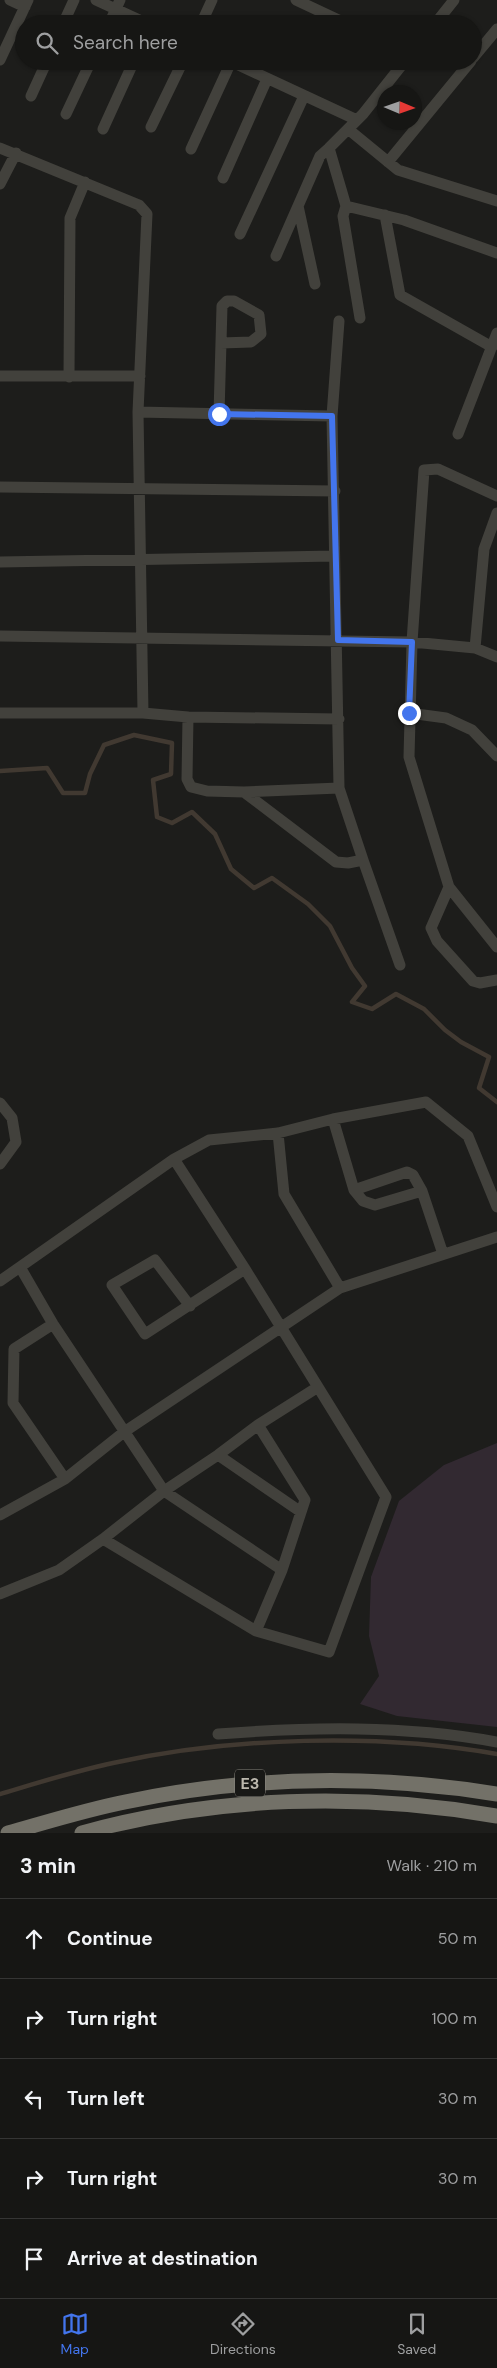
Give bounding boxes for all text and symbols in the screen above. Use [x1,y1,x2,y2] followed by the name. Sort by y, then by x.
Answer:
[15,15,482,70] search box
[33,29,61,57] icon: search
[73,30,178,55] text: Search here
[377,85,422,130] north arrow
[208,403,231,426] route start
[398,702,421,725] route end
[235,1770,265,1796] road number: E3
[20,1852,76,1880] text: 3 min
[387,1855,477,1876] text: Walk · 210 m
[20,1925,48,1953] icon: ahead
[67,1926,153,1951] text: Continue
[438,1928,477,1949] text: 50 m
[20,2005,48,2033] icon: right
[67,2006,157,2031] text: Turn right
[432,2008,477,2029] text: 100 m
[20,2085,48,2113] icon: left
[67,2086,145,2111] text: Turn left
[438,2088,477,2109] text: 30 m
[20,2165,48,2193] icon: right
[67,2166,157,2191] text: Turn right
[438,2168,477,2189] text: 30 m
[20,2245,48,2273] icon: arrive
[67,2246,258,2271] text: Arrive at destination
[61,2310,89,2358] tab: Map
[210,2310,276,2358] tab: Directions
[397,2310,436,2358] tab: Saved

